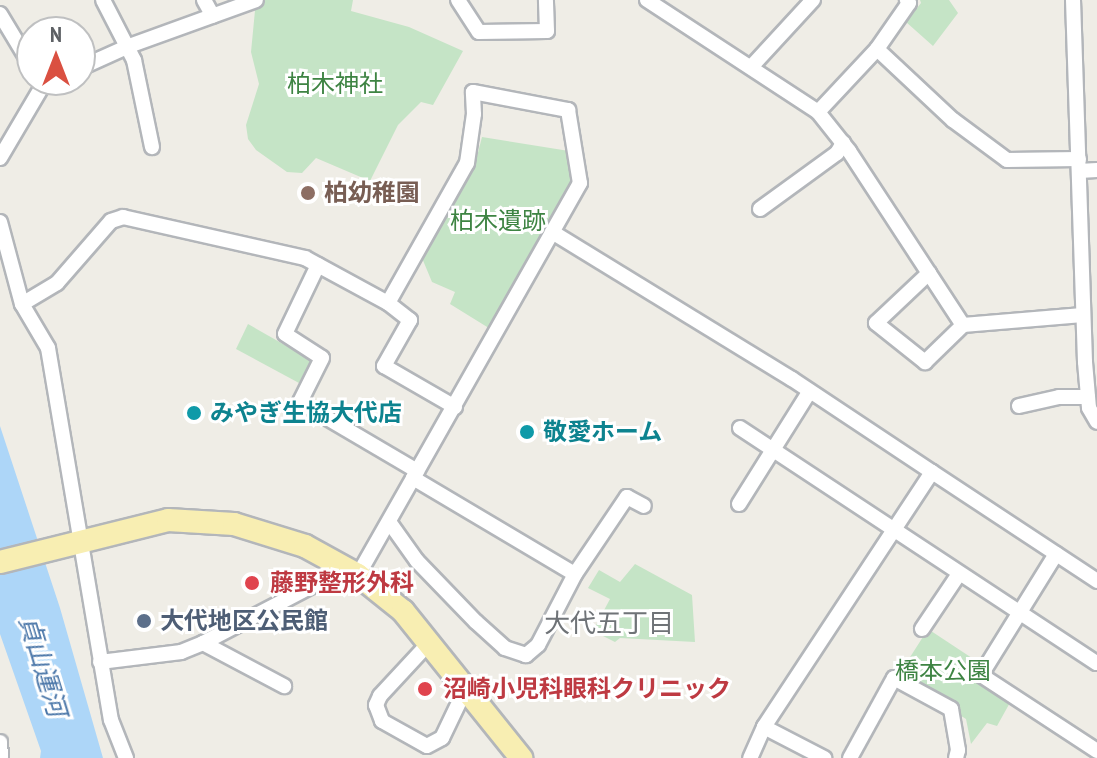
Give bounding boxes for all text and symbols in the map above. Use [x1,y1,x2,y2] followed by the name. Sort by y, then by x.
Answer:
[16,16,96,96] north arrow
[50,20,62,48] text: N
[287,70,383,98] park label: 柏木神社
[324,179,420,207] place label: 柏幼稚園
[299,184,317,202] marker: 柏幼稚園
[450,207,546,235] park label: 柏木遺跡
[210,399,402,427] place label: みやぎ生協大代店
[185,404,203,422] marker: みやぎ生協大代店
[543,418,663,446] place label: 敬愛ホーム
[518,423,536,441] marker: 敬愛ホーム
[270,569,414,597] place label: 藤野整形外科
[241,572,263,594] marker: 藤野整形外科
[160,607,328,635] place label: 大代地区公民館
[544,607,674,639] district label: 大代五丁目
[13,612,73,720] water label: 貞山運河
[135,612,153,630] marker: 大代地区公民館
[895,657,991,685] park label: 橋本公園
[443,675,731,703] place label: 沼崎小児科眼科クリニック
[414,678,436,700] marker: 沼崎小児科眼科クリニック

